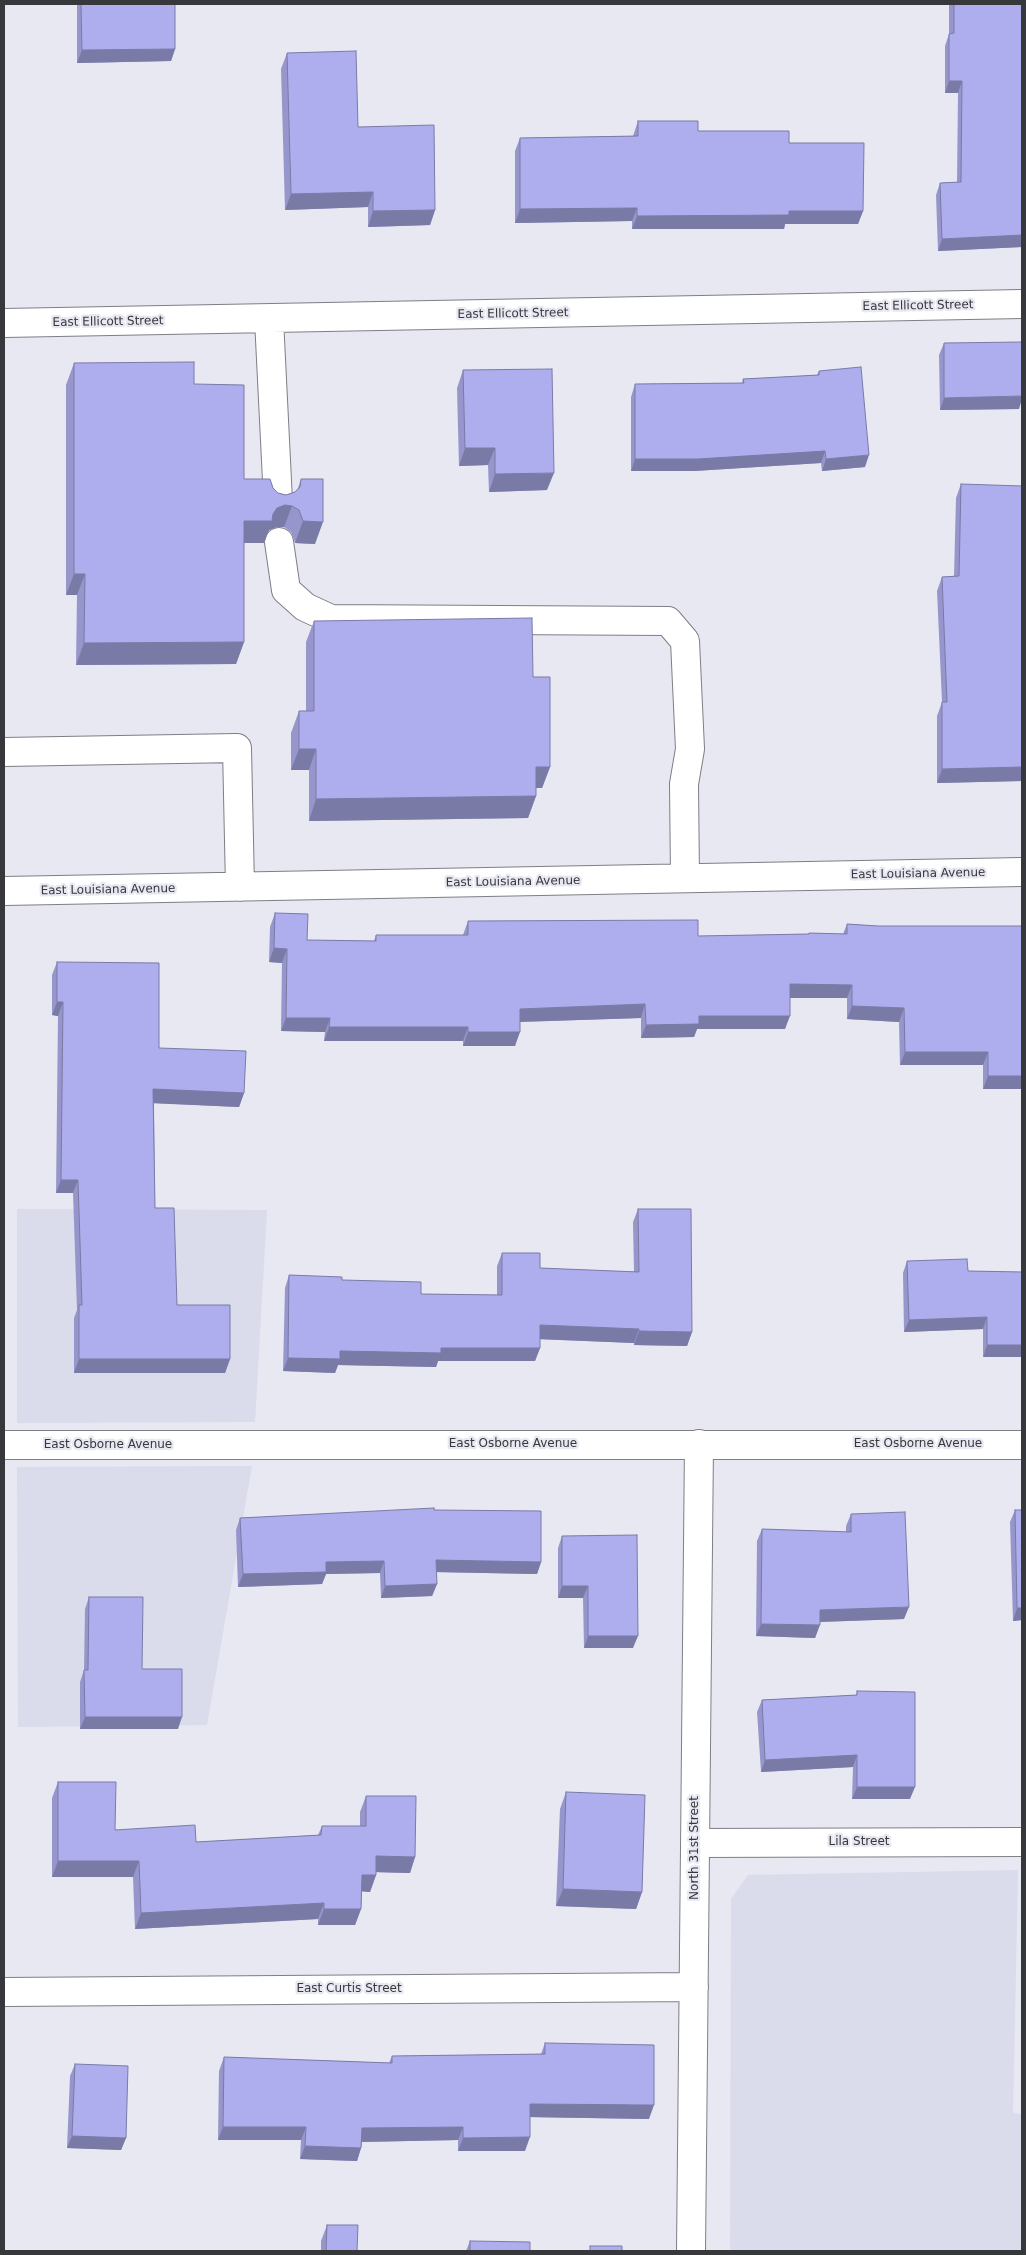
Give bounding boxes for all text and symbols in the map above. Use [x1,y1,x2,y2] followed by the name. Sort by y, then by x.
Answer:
[862,298,974,314] street label: East Ellicott Street
[457,306,569,322] street label: East Ellicott Street
[52,314,164,330] street label: East Ellicott Street
[851,866,985,882] street label: East Louisiana Avenue
[446,874,580,890] street label: East Louisiana Avenue
[41,882,175,898] street label: East Louisiana Avenue
[449,1437,577,1451] street label: East Osborne Avenue
[854,1437,982,1451] street label: East Osborne Avenue
[44,1438,172,1452] street label: East Osborne Avenue
[688,1796,702,1900] street label: North 31st Street
[829,1835,889,1849] street label: Lila Street
[296,1982,402,1996] street label: East Curtis Street

